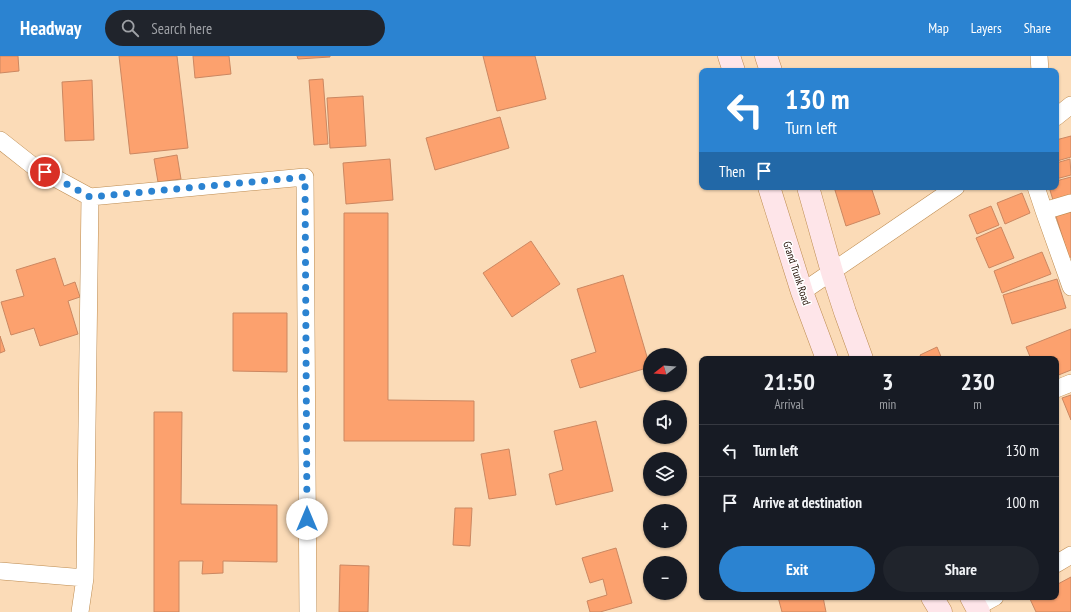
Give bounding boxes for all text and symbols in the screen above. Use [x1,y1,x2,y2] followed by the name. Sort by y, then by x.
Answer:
[105,10,385,46] search box
[20,16,81,40] text: Headway
[119,17,141,39] icon: search
[151,19,212,38] text: Search here
[928,19,949,37] text: Map
[971,19,1002,37] text: Layers
[1024,19,1051,37] text: Share
[785,80,849,117] text: 130 m
[719,84,771,136] icon: left
[785,116,837,139] text: Turn left
[28,155,62,189] pin
[753,160,775,182] icon: arrive
[34,161,56,183] icon: arrive
[719,162,745,181] text: Then
[780,239,814,307] street label: Grand Trunk Road
[643,348,687,392] north arrow
[643,348,687,600] map controls
[763,366,815,397] text: 21:50
[882,366,893,397] text: 3
[960,366,995,397] text: 230
[774,396,804,413] text: Arrival
[879,396,896,413] text: min
[973,396,982,413] text: m
[643,400,687,444] button: sound
[719,440,741,462] icon: left
[753,441,798,460] text: Turn left
[1006,441,1039,460] text: 130 m
[643,452,687,496] button: layers
[719,492,741,514] icon: arrive
[753,493,862,512] text: Arrive at destination
[1006,493,1039,512] text: 100 m
[286,498,328,540] position arrow
[643,504,687,548] button: +
[719,546,875,592] button: Exit
[883,546,1039,592] button: Share
[643,556,687,600] button: −

